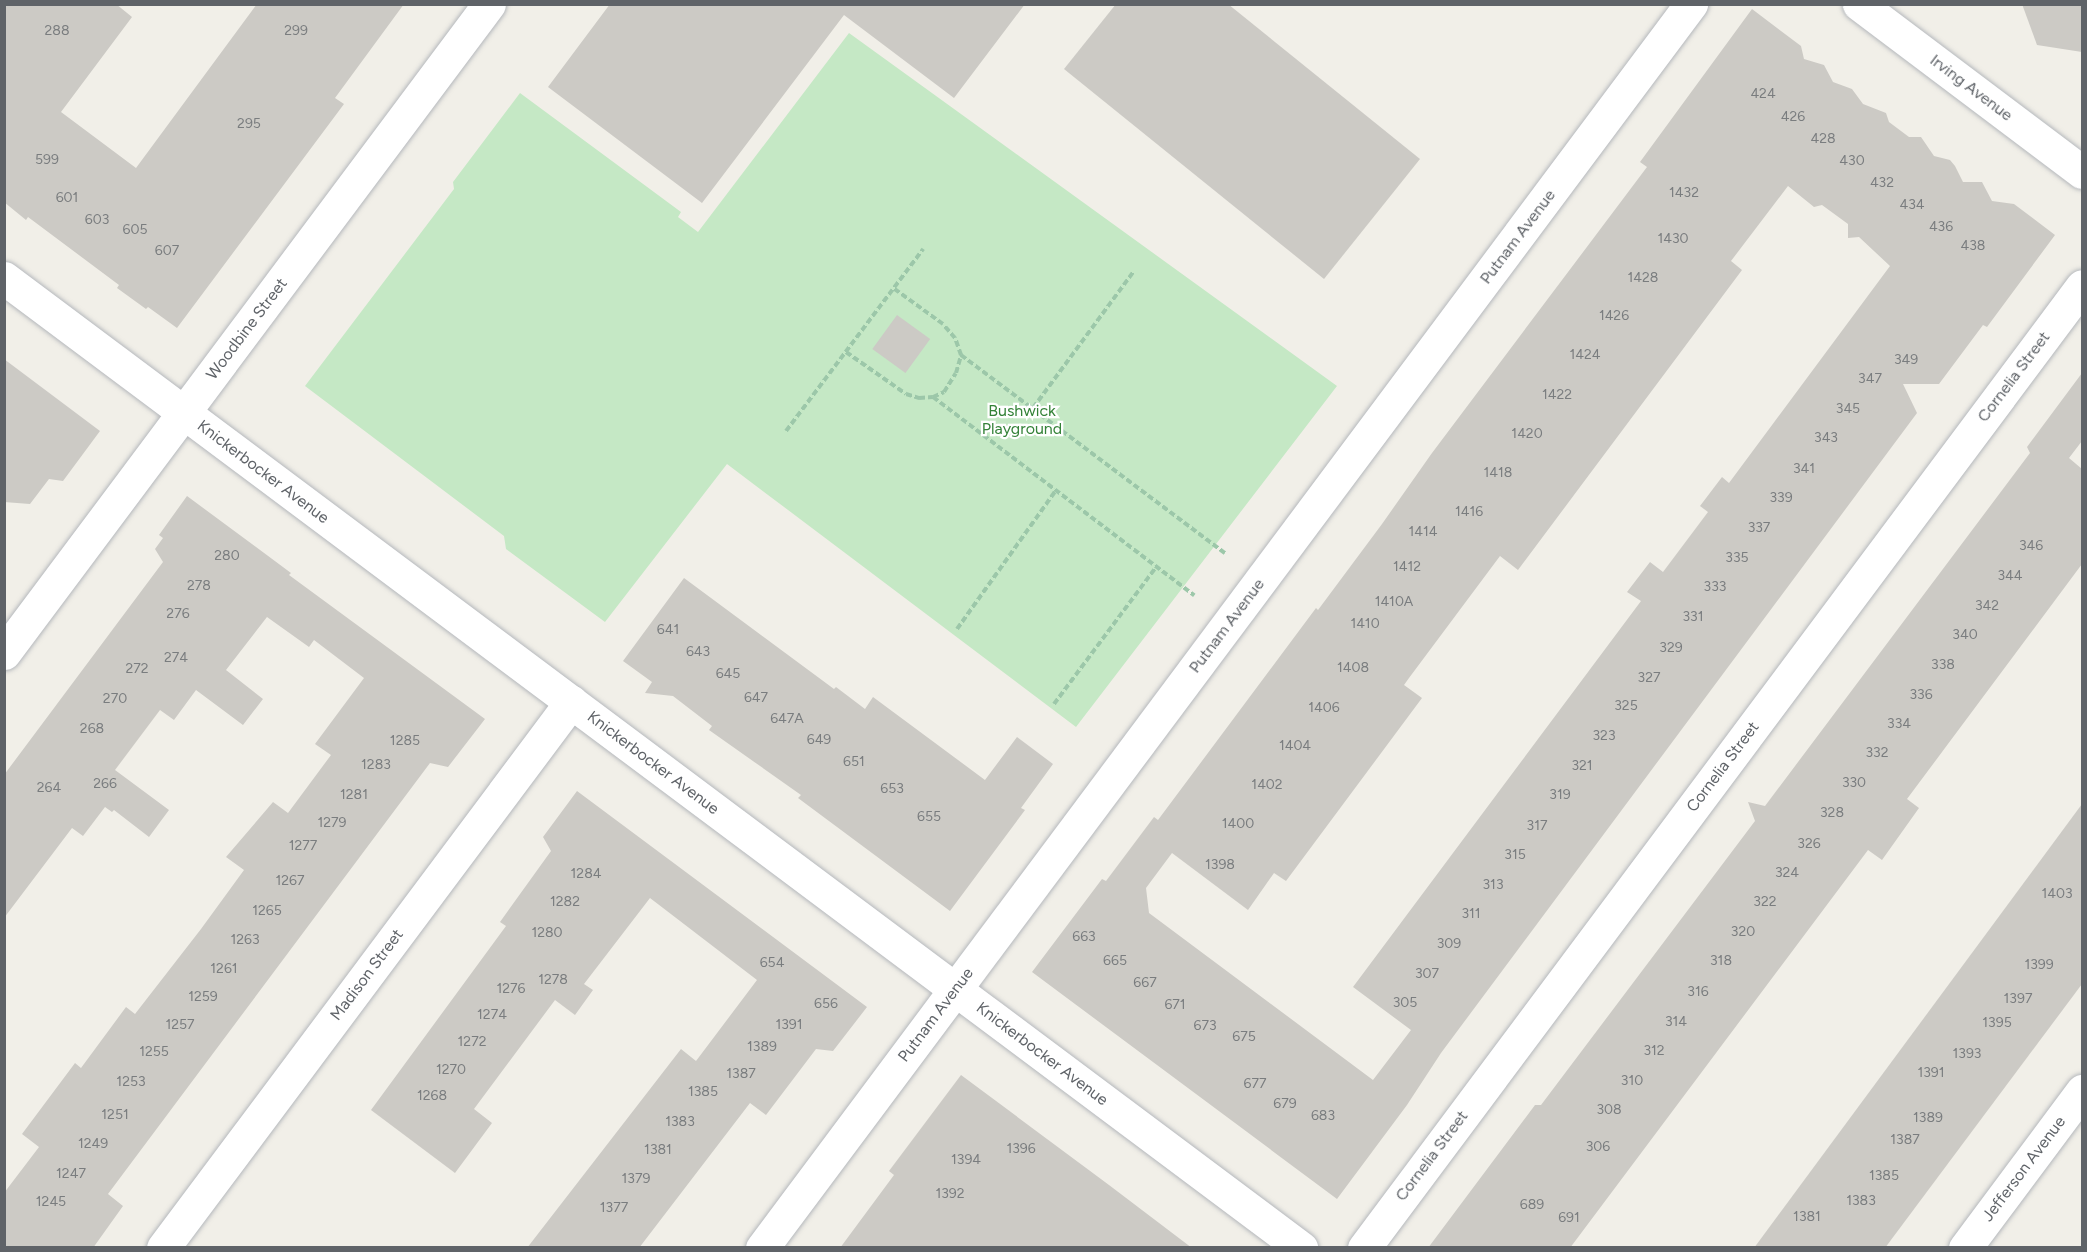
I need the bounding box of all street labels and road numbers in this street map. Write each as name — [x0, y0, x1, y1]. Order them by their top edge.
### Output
street label: Irving Avenue — [1926, 51, 2016, 125]
street label: Putnam Avenue — [1476, 186, 1560, 288]
street label: Woodbine Street — [203, 274, 291, 384]
street label: Cornelia Street — [1974, 328, 2054, 426]
street label: Knickerbocker Avenue — [193, 416, 333, 528]
street label: Putnam Avenue — [1185, 575, 1269, 677]
street label: Knickerbocker Avenue — [583, 707, 723, 819]
street label: Cornelia Street — [1683, 718, 1763, 816]
street label: Madison Street — [326, 926, 408, 1024]
street label: Putnam Avenue — [894, 964, 978, 1066]
street label: Knickerbocker Avenue — [972, 998, 1112, 1110]
street label: Cornelia Street — [1392, 1107, 1472, 1205]
street label: Jefferson Avenue — [1978, 1113, 2070, 1225]

